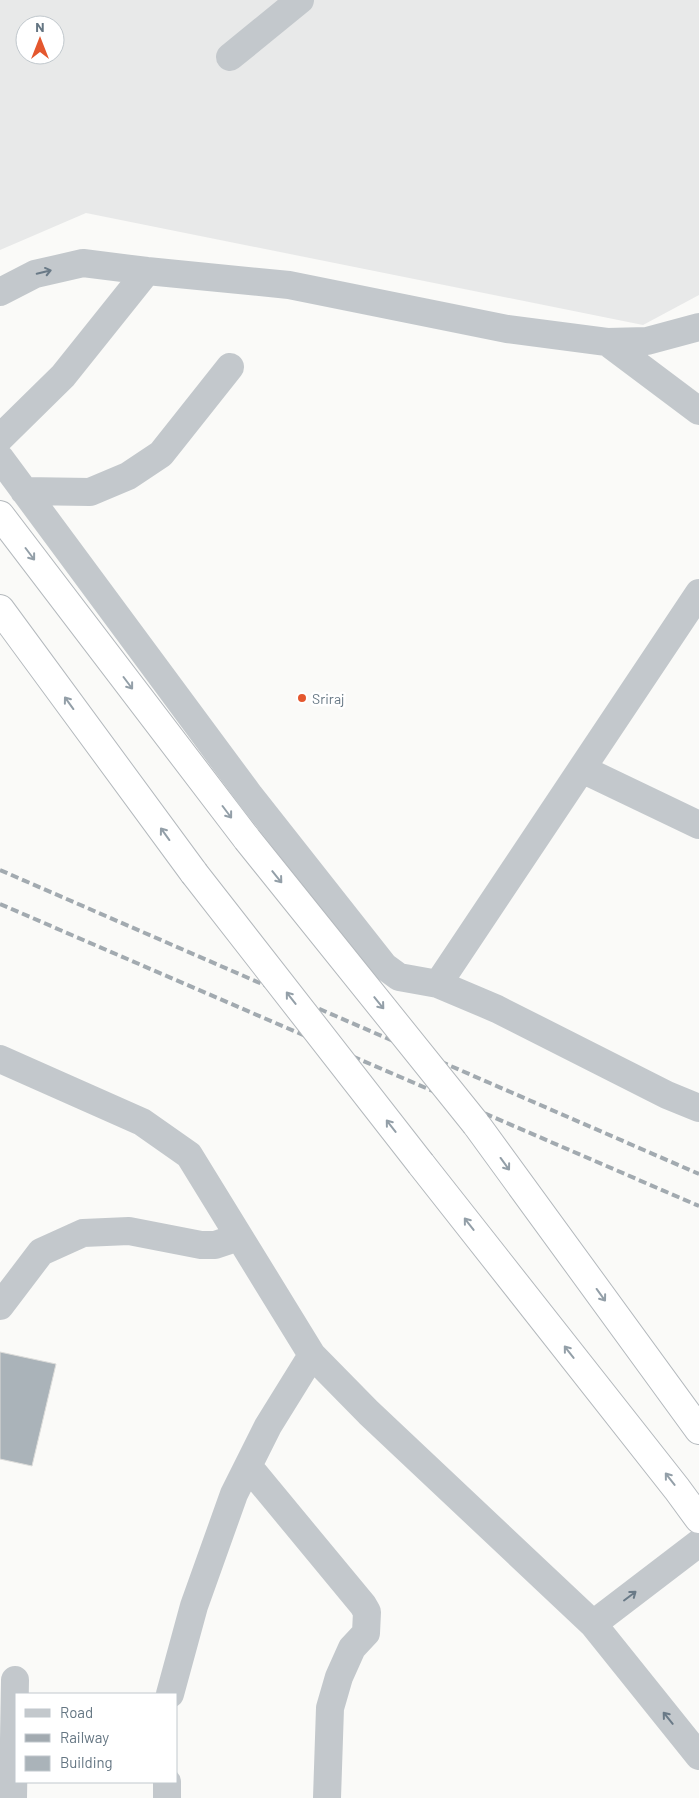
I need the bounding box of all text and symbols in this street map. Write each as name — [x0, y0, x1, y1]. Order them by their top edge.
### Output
north arrow — [15, 15, 65, 65]
text: N — [35, 18, 45, 35]
one-way arrow — [36, 267, 52, 276]
one-way arrow — [24, 547, 35, 560]
one-way arrow — [123, 676, 133, 690]
place label: Sriraj — [312, 690, 345, 707]
marker: Sriraj — [296, 692, 308, 704]
one-way arrow — [64, 696, 74, 710]
one-way arrow — [221, 805, 232, 818]
one-way arrow — [160, 827, 170, 841]
one-way arrow — [272, 870, 283, 883]
one-way arrow — [286, 991, 297, 1004]
one-way arrow — [374, 997, 385, 1010]
one-way arrow — [386, 1119, 396, 1133]
one-way arrow — [500, 1156, 510, 1170]
one-way arrow — [463, 1218, 474, 1231]
one-way arrow — [595, 1288, 606, 1301]
one-way arrow — [564, 1346, 575, 1359]
one-way arrow — [664, 1473, 675, 1486]
one-way arrow — [623, 1591, 637, 1601]
legend — [15, 1693, 178, 1783]
text: Road — [60, 1703, 93, 1721]
one-way arrow — [663, 1712, 674, 1725]
text: Railway — [60, 1728, 109, 1746]
text: Building — [60, 1753, 113, 1771]

